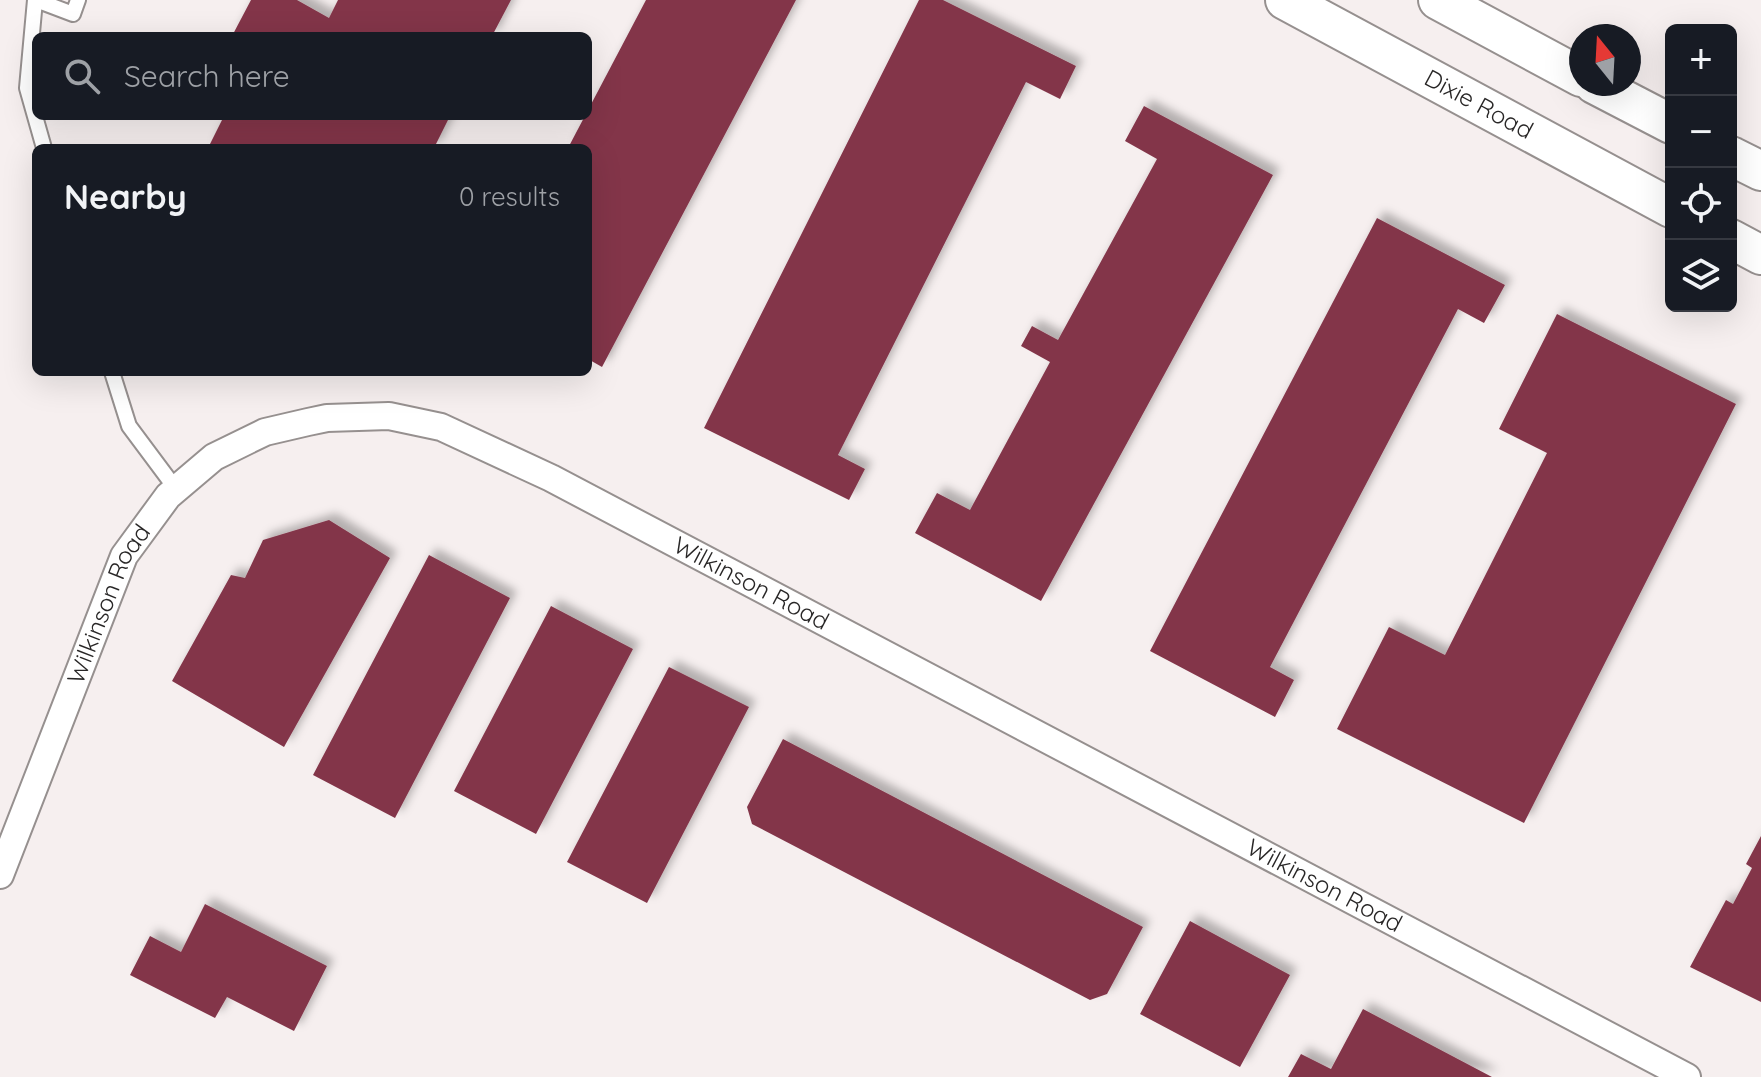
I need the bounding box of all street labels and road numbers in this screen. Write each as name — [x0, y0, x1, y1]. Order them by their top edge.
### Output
street label: Dixie Road — [1420, 62, 1539, 145]
street label: Wilkinson Road — [60, 518, 156, 688]
street label: Wilkinson Road — [669, 529, 834, 636]
street label: Wilkinson Road — [1242, 832, 1408, 938]

